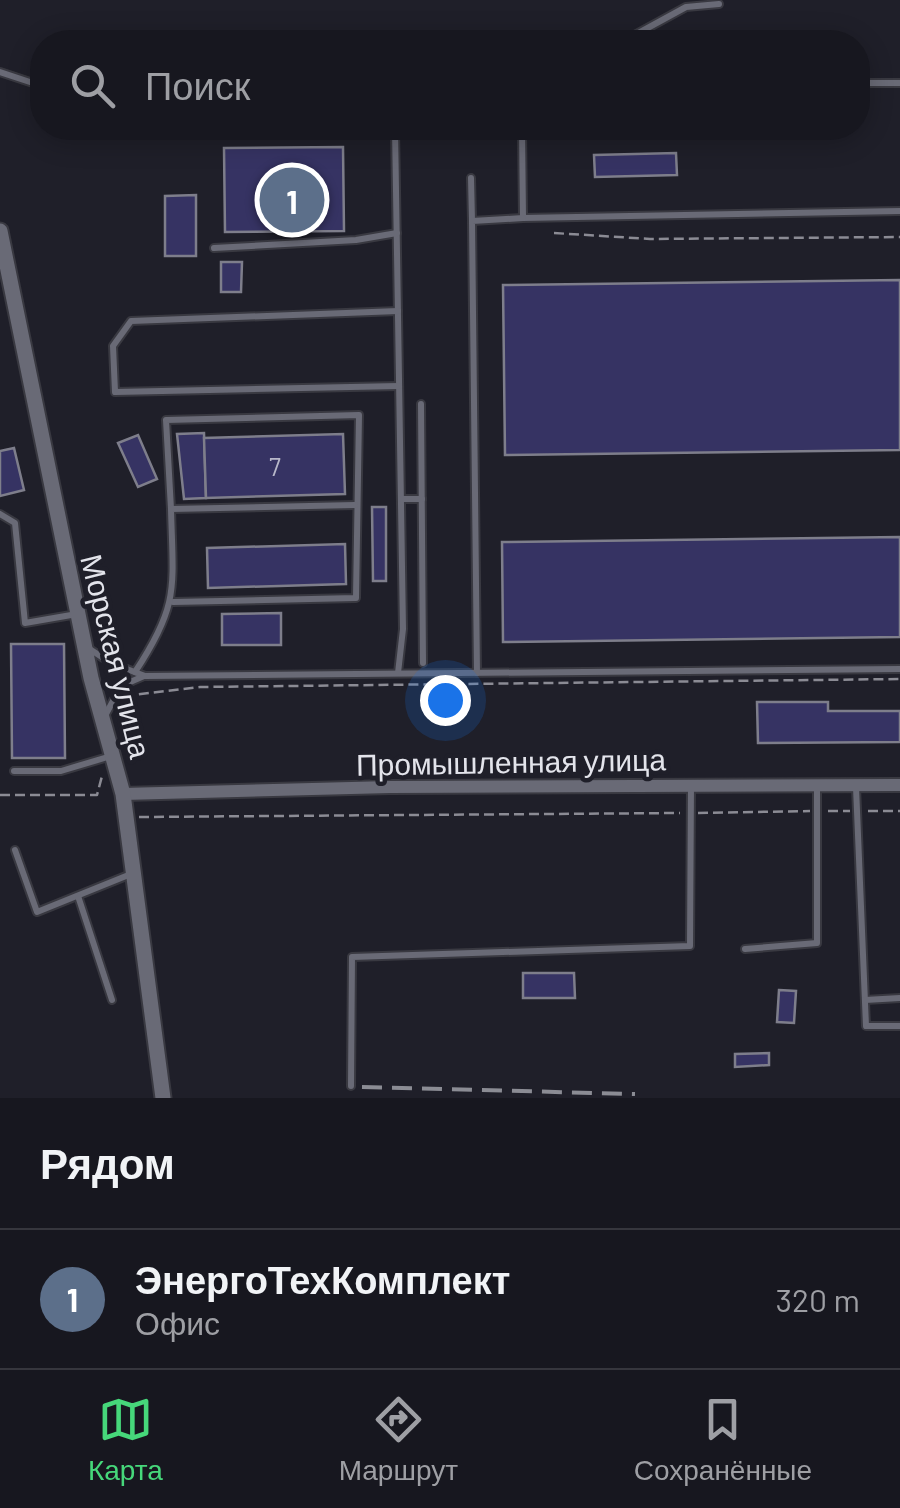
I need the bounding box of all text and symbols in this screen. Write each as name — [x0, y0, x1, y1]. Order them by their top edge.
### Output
search box — [30, 30, 870, 140]
icon: search — [65, 58, 120, 113]
text: Поиск — [145, 62, 250, 108]
pin: 1 — [260, 162, 324, 238]
house number: 7 — [269, 451, 281, 481]
street label: Морская улица — [74, 550, 160, 762]
your location — [420, 675, 471, 726]
street label: Промышленная улица — [356, 740, 667, 782]
text: Рядом — [40, 1137, 175, 1187]
text: ЭнергоТехКомплект — [135, 1256, 510, 1302]
text: 1 — [67, 1280, 78, 1318]
text: 320 m — [775, 1280, 860, 1318]
text: Офис — [135, 1303, 220, 1341]
tab: Карта — [88, 1392, 163, 1487]
tab: Маршрут — [339, 1392, 458, 1487]
tab: Сохранённые — [634, 1392, 812, 1487]

